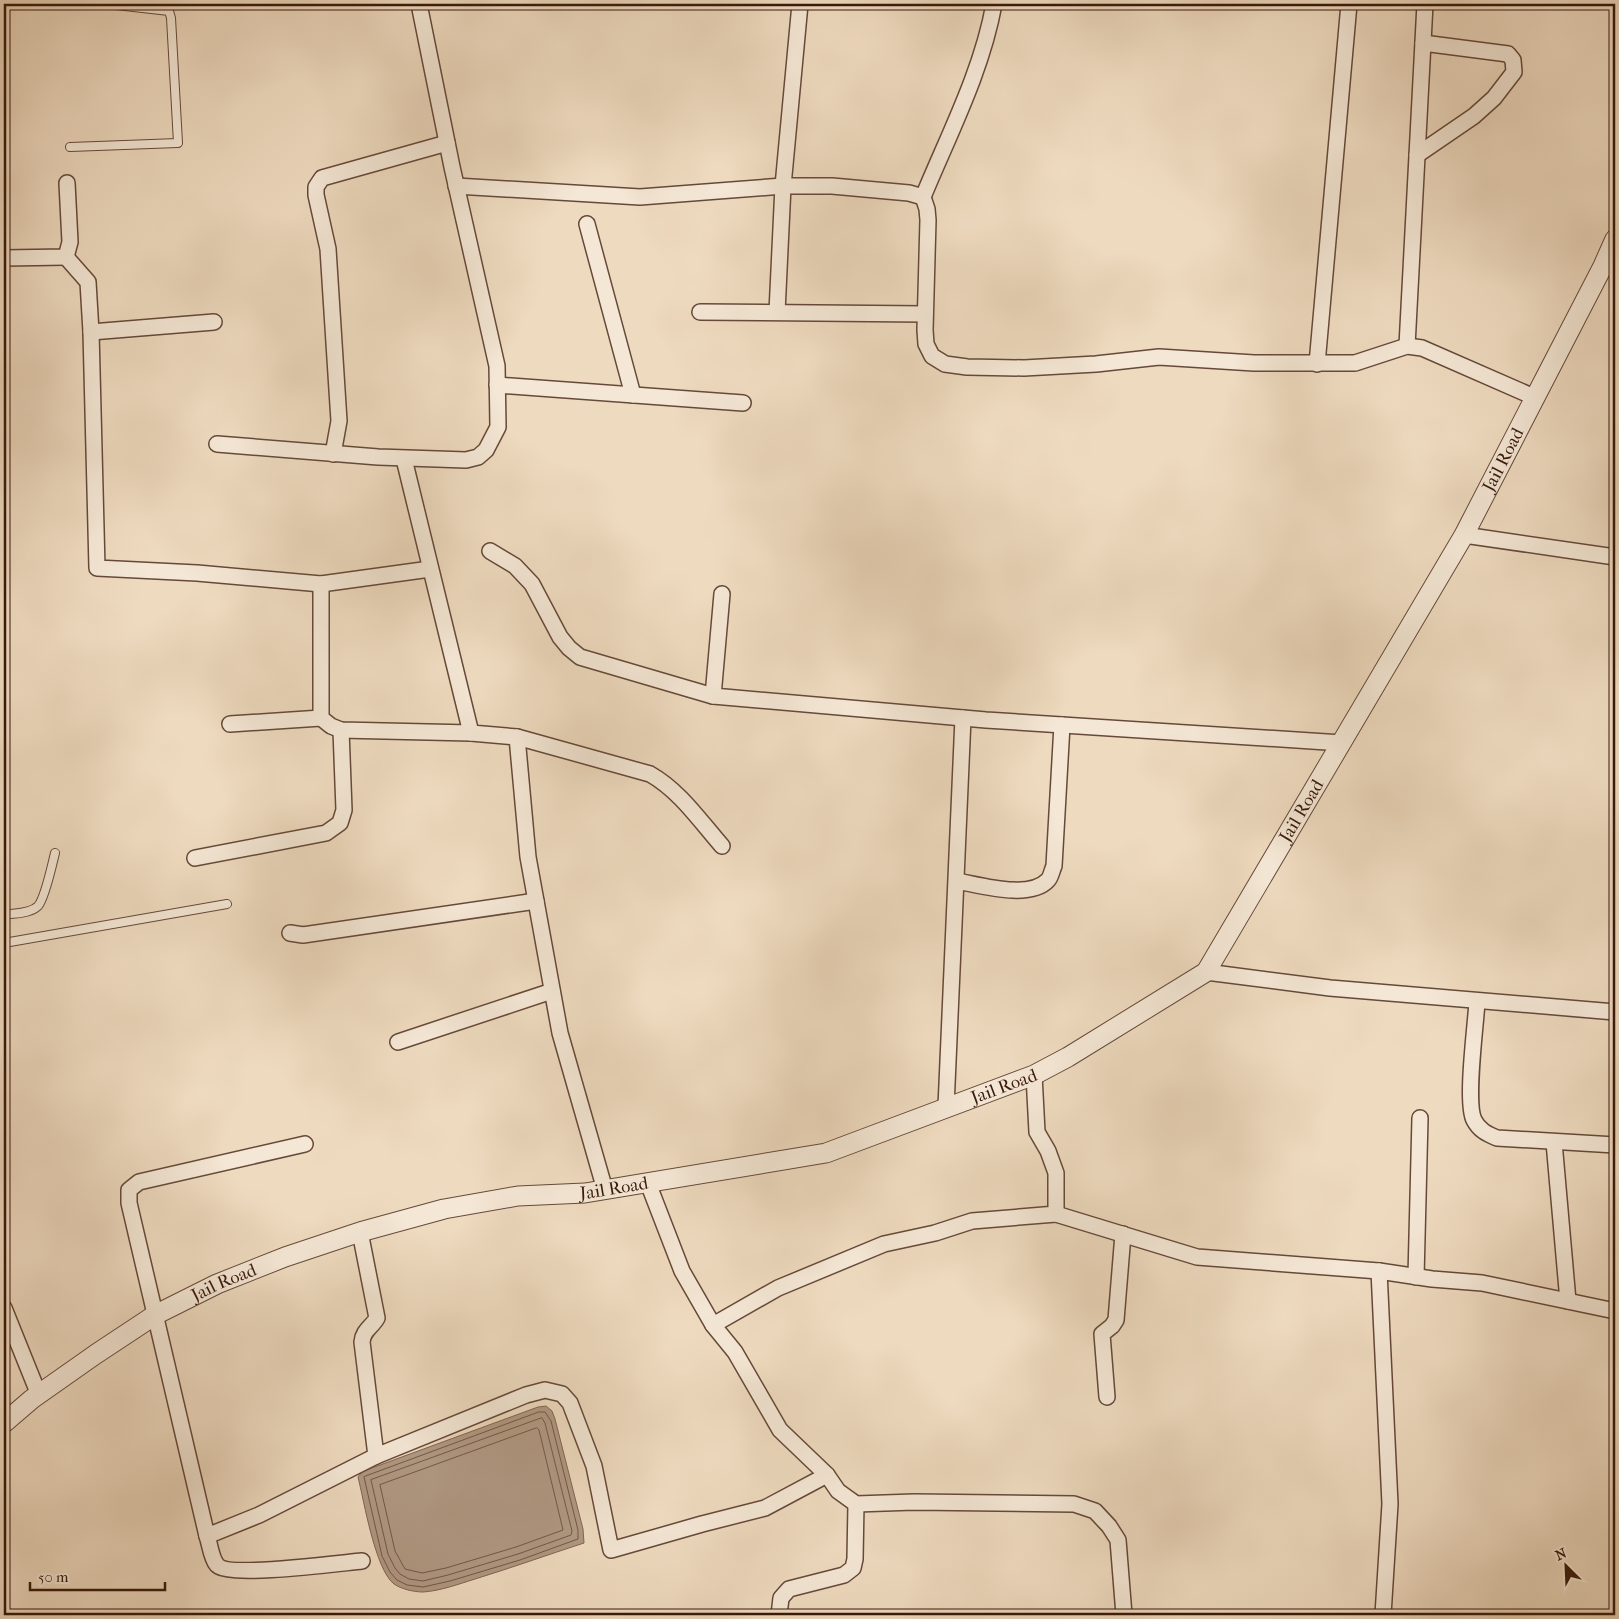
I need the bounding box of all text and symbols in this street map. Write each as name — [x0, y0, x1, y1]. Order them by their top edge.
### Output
street label: Jail Road — [1477, 424, 1528, 497]
street label: Jail Road — [1274, 775, 1328, 847]
street label: Jail Road — [966, 1064, 1040, 1109]
street label: Jail Road — [577, 1172, 650, 1204]
street label: Jail Road — [186, 1259, 259, 1307]
north arrow — [1542, 1542, 1592, 1592]
text: N — [1553, 1545, 1570, 1565]
scale bar — [30, 1559, 165, 1591]
text: 50 m — [38, 1568, 69, 1586]

